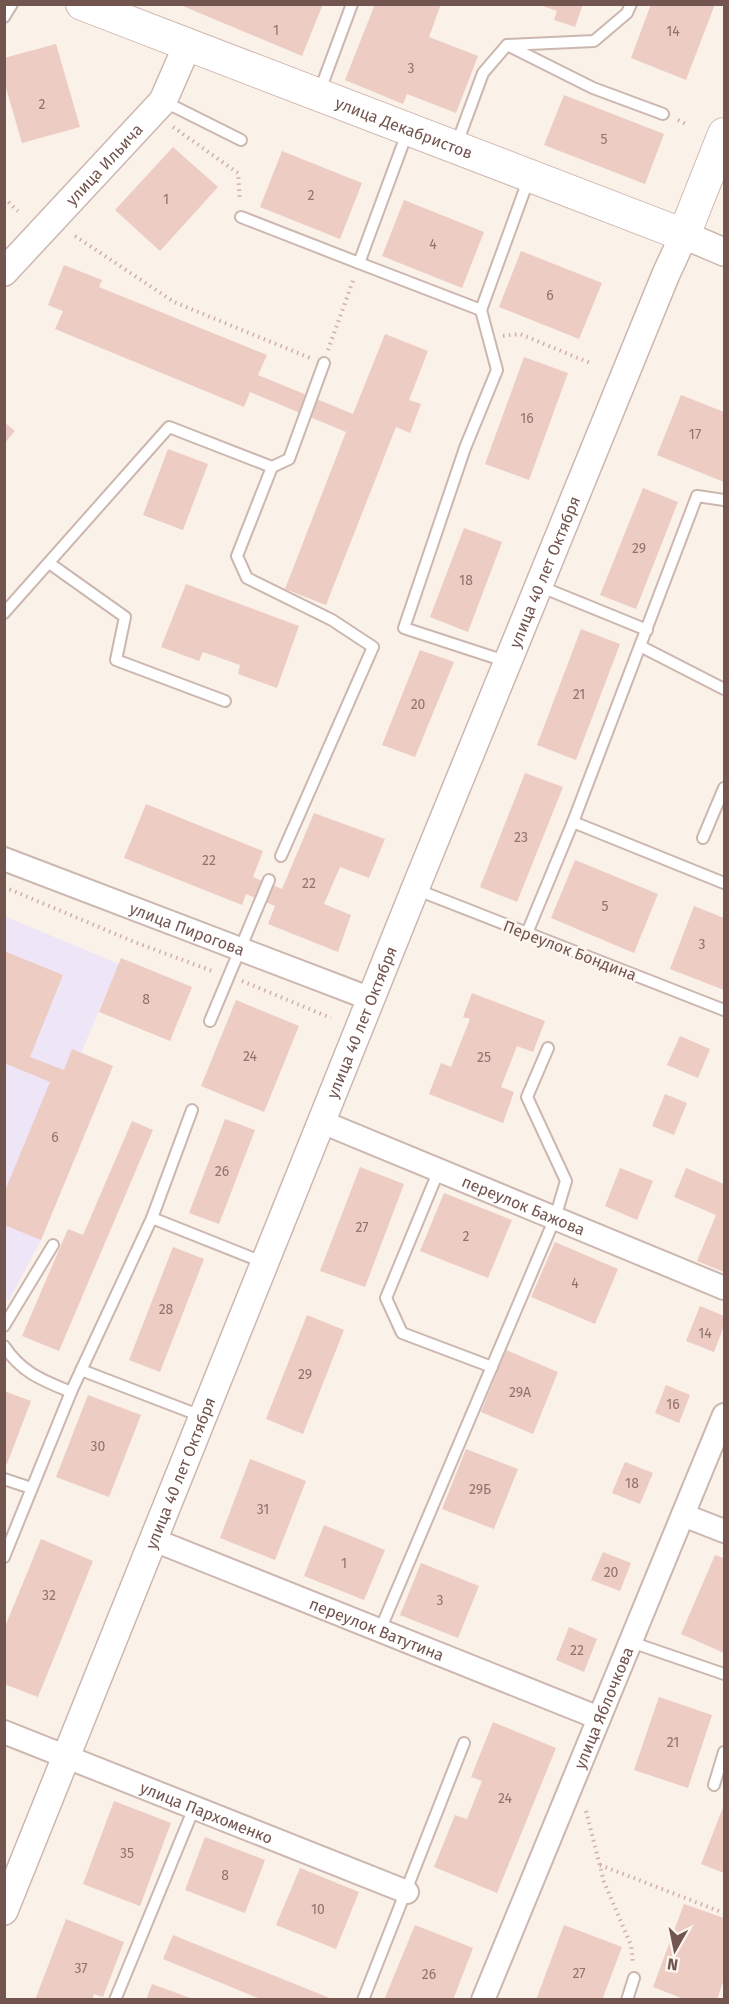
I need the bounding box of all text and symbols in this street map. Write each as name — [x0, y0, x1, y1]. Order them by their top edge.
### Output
house number: 1 — [273, 22, 279, 39]
house number: 14 — [666, 23, 680, 40]
house number: 3 — [408, 60, 415, 77]
street label: улица Декабристов — [333, 93, 475, 163]
house number: 2 — [39, 96, 46, 113]
street label: улица Ильича — [62, 120, 147, 209]
house number: 5 — [600, 131, 608, 148]
house number: 2 — [308, 187, 315, 204]
house number: 1 — [163, 191, 169, 208]
house number: 4 — [429, 236, 437, 253]
house number: 6 — [546, 287, 554, 304]
house number: 16 — [520, 410, 534, 427]
house number: 17 — [689, 426, 701, 443]
street label: улица 40 лет Октября — [505, 493, 584, 651]
house number: 29 — [632, 540, 646, 557]
house number: 18 — [459, 572, 473, 589]
house number: 21 — [573, 686, 585, 703]
house number: 20 — [411, 696, 426, 713]
house number: 23 — [514, 829, 528, 846]
house number: 22 — [202, 852, 216, 869]
house number: 22 — [302, 875, 316, 892]
house number: 5 — [601, 898, 609, 915]
street label: улица Пирогова — [127, 899, 247, 960]
street label: Переулок Бондина — [500, 916, 639, 985]
house number: 3 — [699, 936, 706, 953]
street label: улица 40 лет Октября — [323, 944, 401, 1101]
house number: 8 — [142, 991, 150, 1008]
house number: 24 — [243, 1048, 258, 1065]
house number: 25 — [477, 1049, 491, 1066]
house number: 6 — [51, 1129, 59, 1146]
house number: 26 — [215, 1163, 229, 1180]
street label: переулок Бажова — [459, 1172, 588, 1240]
house number: 27 — [355, 1219, 369, 1236]
house number: 2 — [463, 1228, 470, 1245]
house number: 4 — [571, 1275, 579, 1292]
house number: 28 — [159, 1301, 174, 1318]
house number: 14 — [698, 1325, 712, 1342]
house number: 29 — [298, 1366, 312, 1383]
house number: 29А — [509, 1384, 531, 1401]
street label: улица 40 лет Октября — [142, 1394, 220, 1552]
house number: 16 — [666, 1396, 680, 1413]
house number: 30 — [91, 1438, 106, 1455]
house number: 18 — [625, 1475, 639, 1492]
house number: 29Б — [469, 1481, 491, 1498]
house number: 31 — [257, 1501, 269, 1518]
house number: 1 — [341, 1555, 347, 1572]
house number: 20 — [604, 1564, 619, 1581]
house number: 32 — [42, 1587, 56, 1604]
house number: 3 — [437, 1592, 444, 1609]
street label: переулок Ватутина — [307, 1594, 447, 1665]
house number: 22 — [570, 1642, 584, 1659]
street label: улица Яблочкова — [570, 1644, 637, 1772]
house number: 21 — [667, 1734, 679, 1751]
street label: улица Пархоменко — [137, 1778, 276, 1848]
house number: 24 — [498, 1790, 513, 1807]
house number: 35 — [120, 1845, 134, 1862]
house number: 8 — [221, 1867, 229, 1884]
house number: 10 — [311, 1901, 325, 1918]
north arrow — [645, 1920, 705, 1980]
text: N — [666, 1954, 679, 1975]
house number: 37 — [74, 1960, 88, 1977]
house number: 27 — [572, 1965, 586, 1982]
house number: 26 — [422, 1966, 436, 1983]

